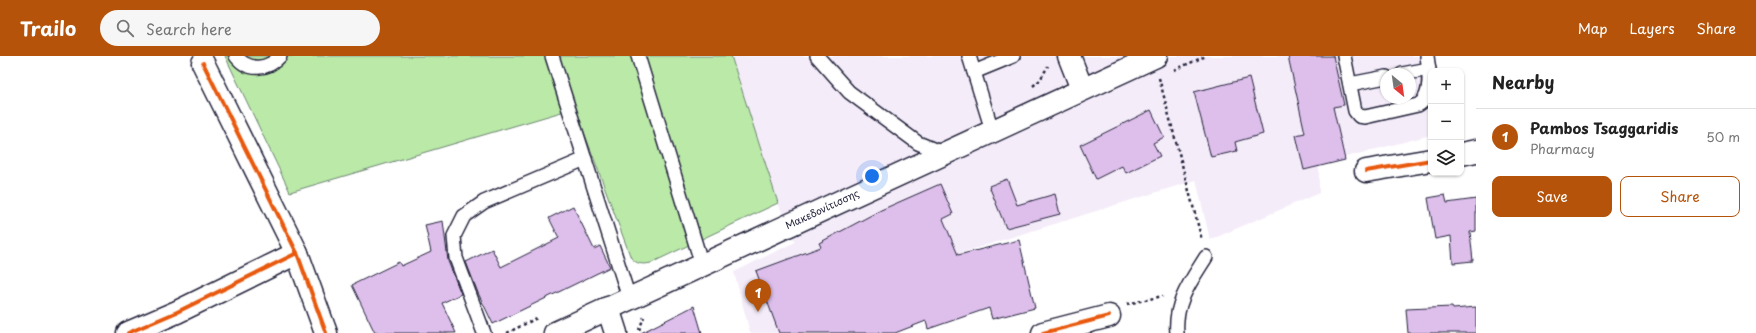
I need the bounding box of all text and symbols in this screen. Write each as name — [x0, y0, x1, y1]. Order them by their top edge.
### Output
search box — [100, 10, 380, 46]
text: Trailo — [20, 14, 76, 42]
icon: search — [114, 17, 136, 39]
text: Search here — [146, 17, 232, 40]
text: Map — [1578, 18, 1608, 39]
text: Layers — [1630, 18, 1675, 39]
text: Share — [1697, 18, 1736, 39]
north arrow — [1380, 68, 1416, 104]
map controls — [1428, 68, 1464, 176]
button: + — [1428, 68, 1464, 104]
text: Nearby — [1492, 69, 1554, 95]
button: − — [1428, 104, 1464, 140]
text: Pambos Tsaggaridis — [1530, 116, 1678, 139]
text: 1 — [1502, 127, 1508, 146]
text: 50 m — [1706, 127, 1740, 146]
text: Pharmacy — [1530, 139, 1595, 158]
button: layers — [1428, 140, 1464, 176]
your location — [862, 166, 882, 186]
button: Save — [1492, 176, 1612, 217]
button: Share — [1620, 176, 1740, 217]
street label: Μακεδονίτισσης — [782, 185, 861, 232]
pin: 1 — [745, 279, 771, 312]

